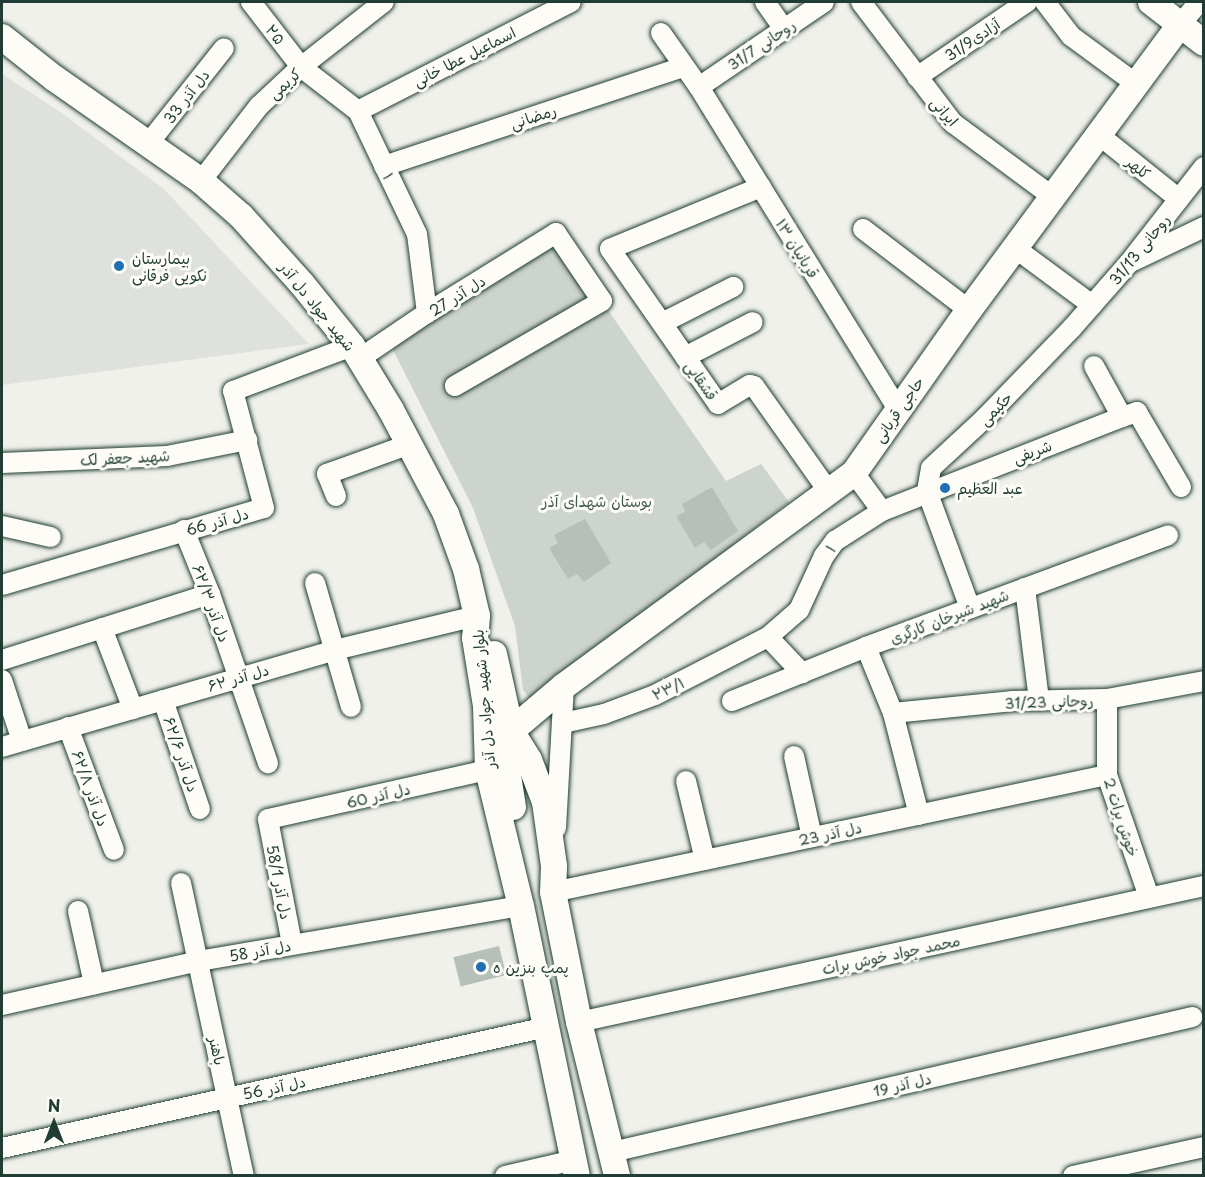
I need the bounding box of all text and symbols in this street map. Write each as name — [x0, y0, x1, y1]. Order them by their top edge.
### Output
street label: آزادی31/9 — [941, 14, 1003, 64]
street label: روحانی 31/7 — [724, 15, 798, 73]
street label: ۲۵ — [263, 20, 289, 48]
street label: اسماعیل عطا خانی — [410, 22, 518, 90]
street label: کریمی — [264, 64, 304, 102]
street label: دل آذر 33 — [159, 65, 213, 127]
street label: ایرانی — [927, 93, 963, 129]
street label: رمضانی — [508, 100, 558, 132]
street label: کلهر — [1123, 152, 1155, 182]
street label: ۱ — [380, 170, 398, 182]
street label: روحانی 31/13 — [1105, 210, 1173, 288]
street label: ۱۳ قربانیان — [773, 215, 823, 281]
place label: بیمارستان نکویی فرقانی — [132, 248, 207, 283]
marker: بیمارستان نکویی فرقانی — [110, 257, 128, 275]
street label: شهید جواد دل آذر — [277, 258, 359, 354]
street label: دل آذر 27 — [426, 271, 488, 319]
street label: قشقایی — [682, 357, 722, 403]
street label: حاجی قربانی — [869, 373, 927, 445]
street label: حکیمی — [975, 388, 1015, 428]
street label: شریفی — [1010, 435, 1054, 467]
street label: شهید جعفر لک — [80, 446, 170, 468]
place label: عبد العظيم — [957, 479, 1023, 497]
marker: عبد العظيم — [938, 481, 952, 495]
park label: بوستان شهدای آذر — [542, 492, 652, 510]
street label: دل آذر 66 — [184, 503, 250, 539]
street label: ۱ — [821, 540, 839, 556]
street label: دل آذر ۶۲/۳ — [190, 562, 234, 644]
street label: شهید شیرخان کارگری — [887, 585, 1011, 647]
street label: بلوار شهید جواد دل آذر — [468, 629, 498, 769]
street label: دل آذر ۶۲ — [205, 660, 271, 694]
street label: ۲۳/۱ — [649, 673, 687, 703]
street label: روحانی 31/23 — [1004, 690, 1094, 712]
street label: دل آذر ۶۲/۶ — [161, 714, 203, 794]
street label: دل آذر ۶۲/۸ — [69, 748, 113, 828]
street label: خوش برات 2 — [1101, 775, 1143, 859]
street label: دل آذر 60 — [344, 779, 412, 811]
street label: دل آذر 23 — [797, 818, 863, 848]
street label: دل آذر 58/1 — [264, 843, 296, 921]
street label: محمد جواد خوش برات — [820, 931, 962, 977]
street label: دل آذر 58 — [228, 936, 292, 964]
place label: پمپ بنزین ه — [493, 958, 569, 976]
marker: پمپ بنزین ه — [474, 960, 488, 974]
street label: باهنر — [206, 1035, 230, 1067]
street label: دل آذر 19 — [871, 1069, 933, 1099]
street label: دل آذر 56 — [241, 1072, 307, 1102]
north arrow — [24, 1093, 84, 1153]
text: N — [48, 1093, 60, 1117]

